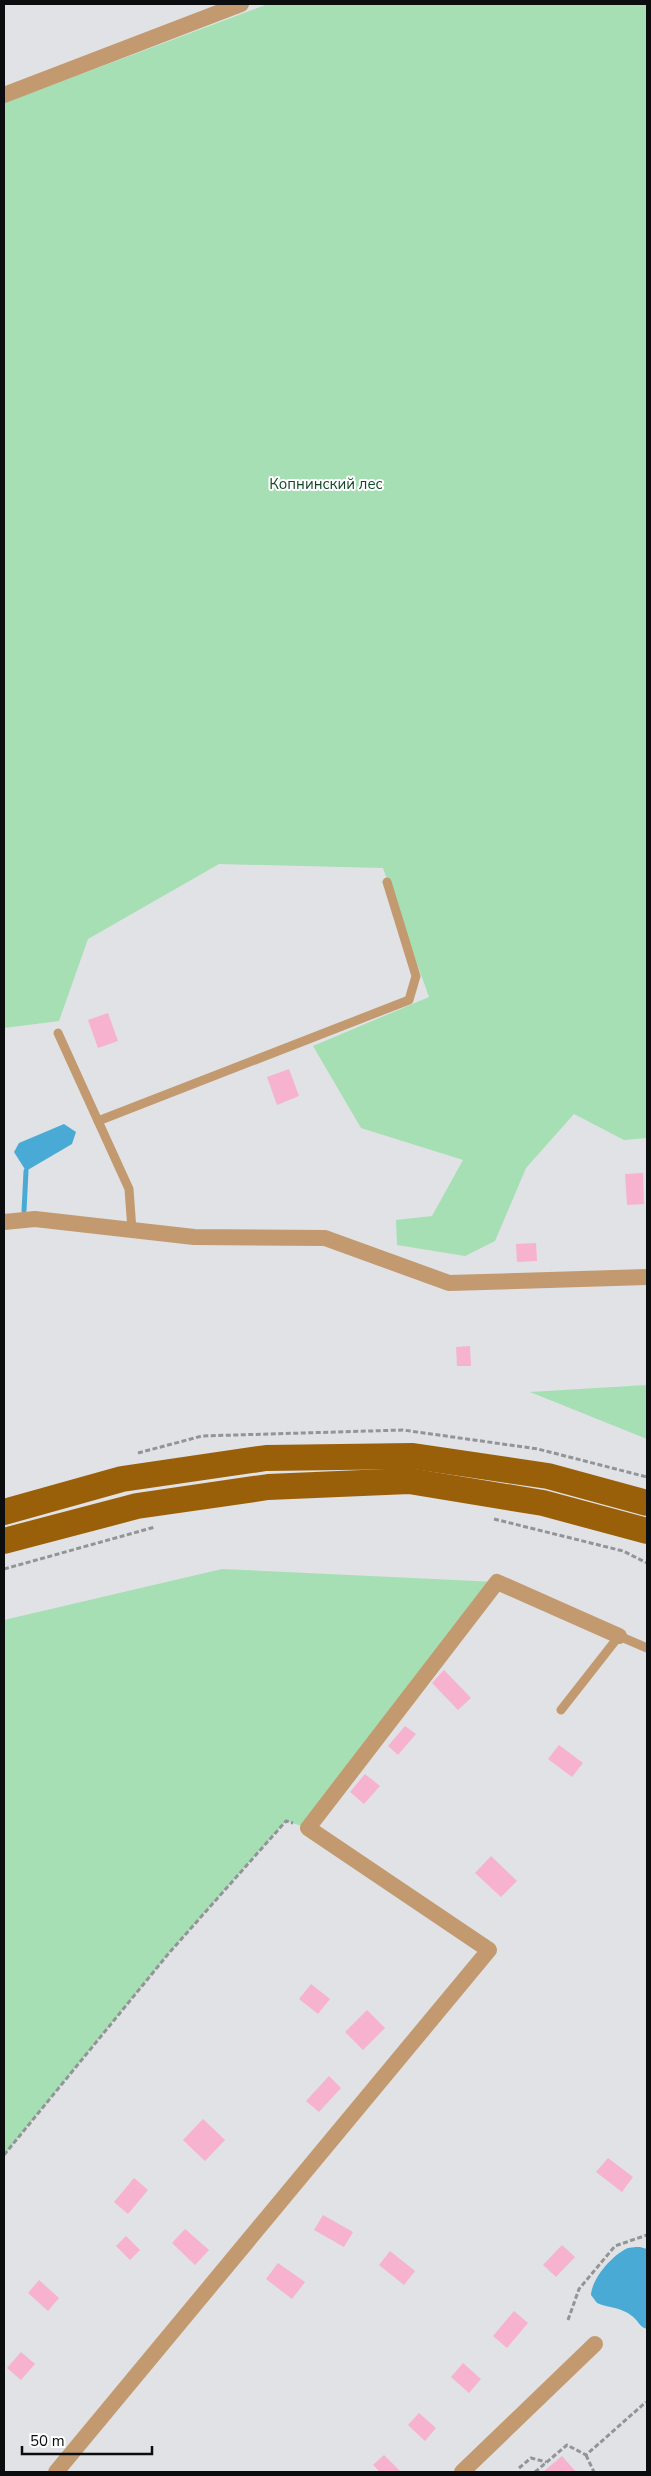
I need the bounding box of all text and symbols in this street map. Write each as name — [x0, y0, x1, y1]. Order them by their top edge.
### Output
park label: Копнинский лес — [269, 474, 383, 494]
scale bar — [22, 2424, 152, 2456]
text: 50 m — [30, 2431, 65, 2451]

